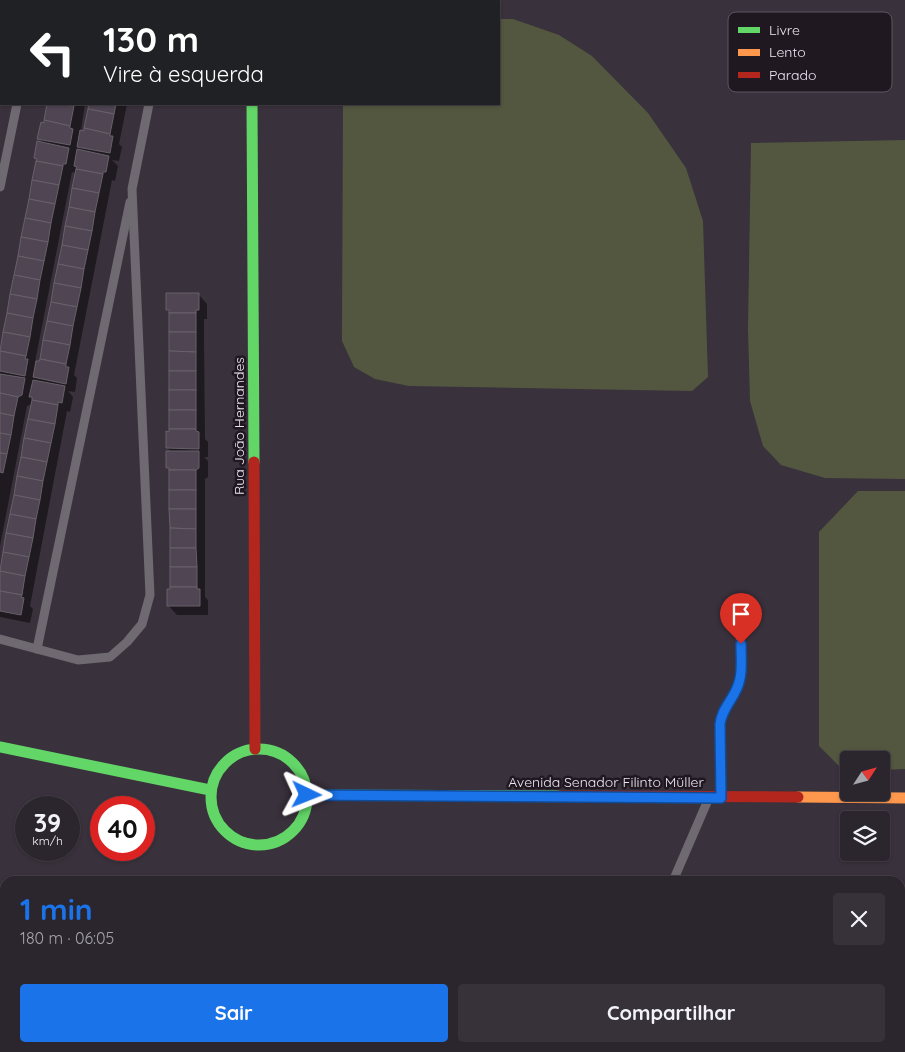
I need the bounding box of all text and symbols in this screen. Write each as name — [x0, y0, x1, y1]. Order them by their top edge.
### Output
legend — [728, 12, 892, 92]
text: 130 m — [103, 17, 199, 61]
icon: left — [20, 20, 85, 85]
text: Livre — [769, 21, 800, 39]
text: Lento — [769, 43, 806, 61]
text: Vire à esquerda — [103, 60, 264, 88]
text: Parado — [769, 66, 816, 84]
street label: Rua João Hernandes — [230, 357, 248, 495]
pin — [720, 593, 762, 644]
icon: arrive — [727, 600, 755, 628]
north arrow — [840, 751, 890, 801]
map controls — [840, 751, 890, 861]
position arrow — [280, 768, 332, 820]
street label: Avenida Senador Filinto Müller — [508, 773, 704, 791]
speed limit sign: 40 — [90, 796, 155, 861]
text: 39 — [34, 807, 61, 838]
button: layers — [840, 811, 890, 861]
text: km/h — [32, 833, 63, 848]
text: 1 min — [20, 890, 93, 928]
button: close — [833, 893, 885, 945]
text: 180 m · 06:05 — [20, 928, 114, 948]
button: Sair — [20, 984, 448, 1042]
button: Compartilhar — [458, 984, 885, 1042]

